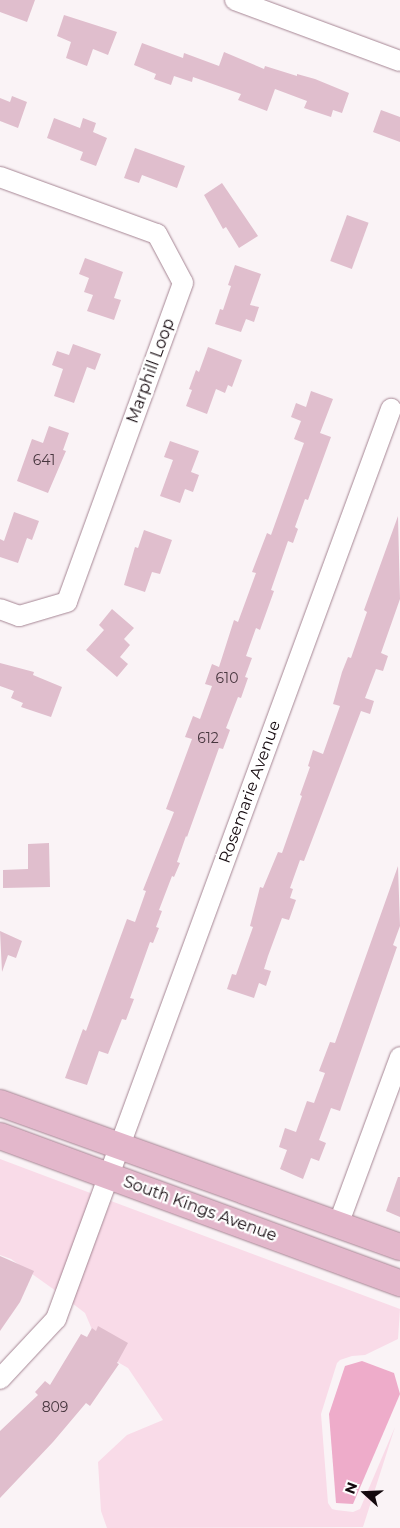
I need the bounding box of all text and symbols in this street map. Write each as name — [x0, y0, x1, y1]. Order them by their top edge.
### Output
street label: Marphill Loop — [123, 316, 179, 426]
house number: 641 — [33, 452, 55, 468]
house number: 610 — [216, 670, 238, 686]
street label: Rosemarie Avenue — [215, 718, 285, 866]
house number: 612 — [197, 730, 219, 746]
street label: South Kings Avenue — [121, 1172, 279, 1246]
house number: 809 — [42, 1399, 68, 1415]
north arrow — [340, 1468, 390, 1518]
text: N — [341, 1479, 361, 1496]

